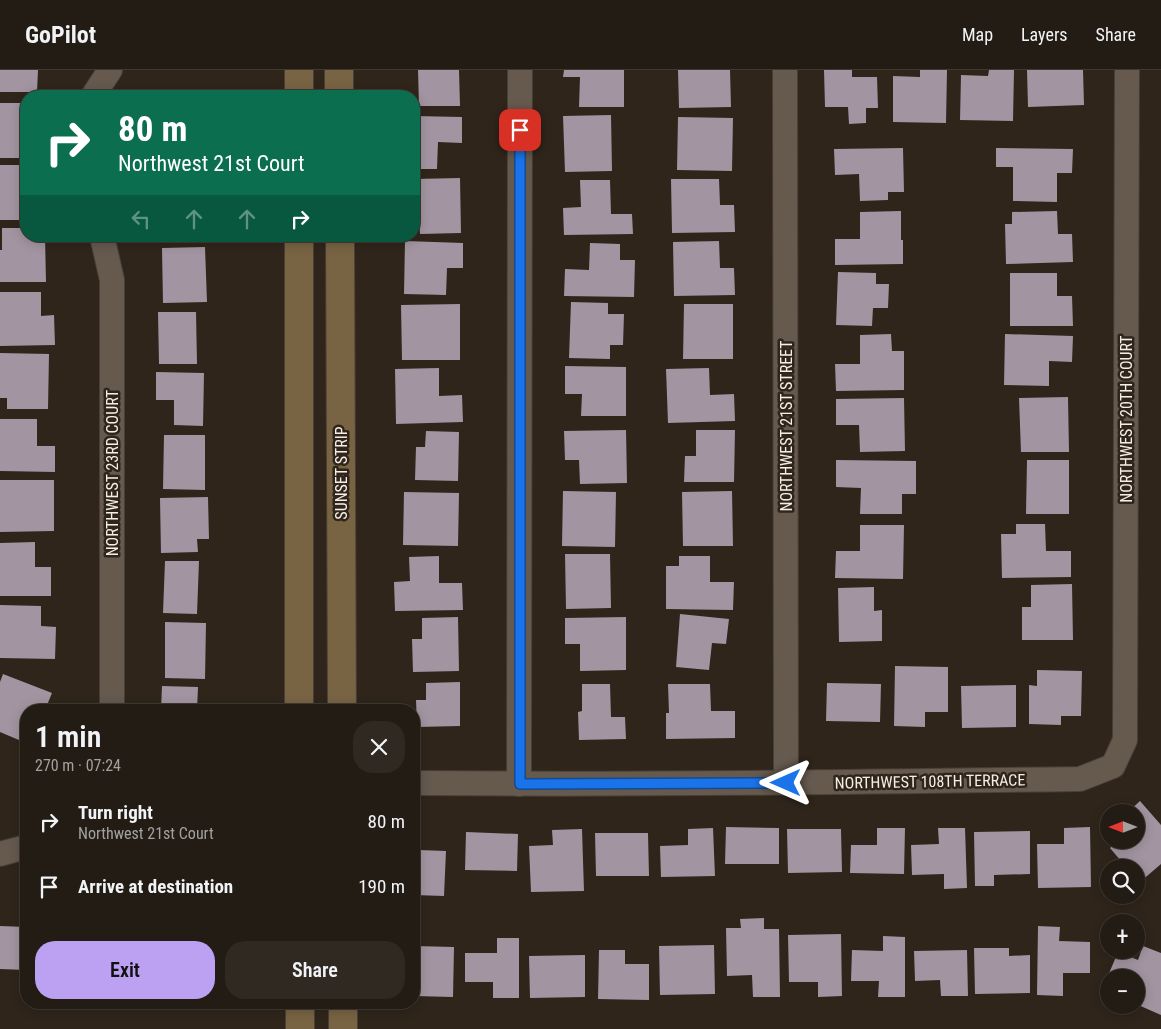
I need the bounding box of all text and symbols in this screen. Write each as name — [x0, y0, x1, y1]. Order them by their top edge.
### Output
text: GoPilot — [25, 21, 96, 49]
text: Map — [962, 24, 993, 45]
text: Layers — [1021, 24, 1068, 45]
text: Share — [1096, 24, 1136, 45]
text: 80 m — [118, 109, 187, 150]
pin — [499, 109, 541, 151]
icon: right — [35, 110, 100, 175]
icon: arrive — [506, 116, 534, 144]
text: Northwest 21st Court — [118, 151, 304, 176]
icon: left — [127, 205, 155, 233]
icon: ahead — [180, 205, 208, 233]
icon: ahead — [233, 205, 261, 233]
icon: right — [286, 205, 314, 233]
street label: NORTHWEST 20TH COURT — [1117, 335, 1136, 503]
street label: NORTHWEST 21ST STREET — [777, 340, 796, 512]
street label: NORTHWEST 23RD COURT — [103, 390, 122, 556]
street label: SUNSET STRIP — [332, 426, 351, 520]
text: 1 min — [35, 719, 101, 754]
button: close — [353, 721, 405, 773]
text: 270 m · 07:24 — [35, 756, 121, 775]
position arrow — [759, 756, 811, 808]
street label: NORTHWEST 108TH TERRACE — [835, 770, 1025, 793]
text: Turn right — [78, 801, 153, 824]
north arrow — [1100, 804, 1145, 849]
map controls — [1100, 804, 1145, 1014]
icon: right — [35, 808, 63, 836]
text: 80 m — [368, 810, 405, 833]
text: Northwest 21st Court — [78, 824, 214, 843]
button: search — [1100, 859, 1145, 904]
icon: arrive — [35, 873, 63, 901]
text: Arrive at destination — [78, 875, 233, 898]
text: 190 m — [358, 875, 405, 898]
button: + — [1100, 914, 1145, 959]
button: Exit — [35, 941, 215, 999]
button: Share — [225, 941, 405, 999]
button: − — [1100, 969, 1145, 1014]

